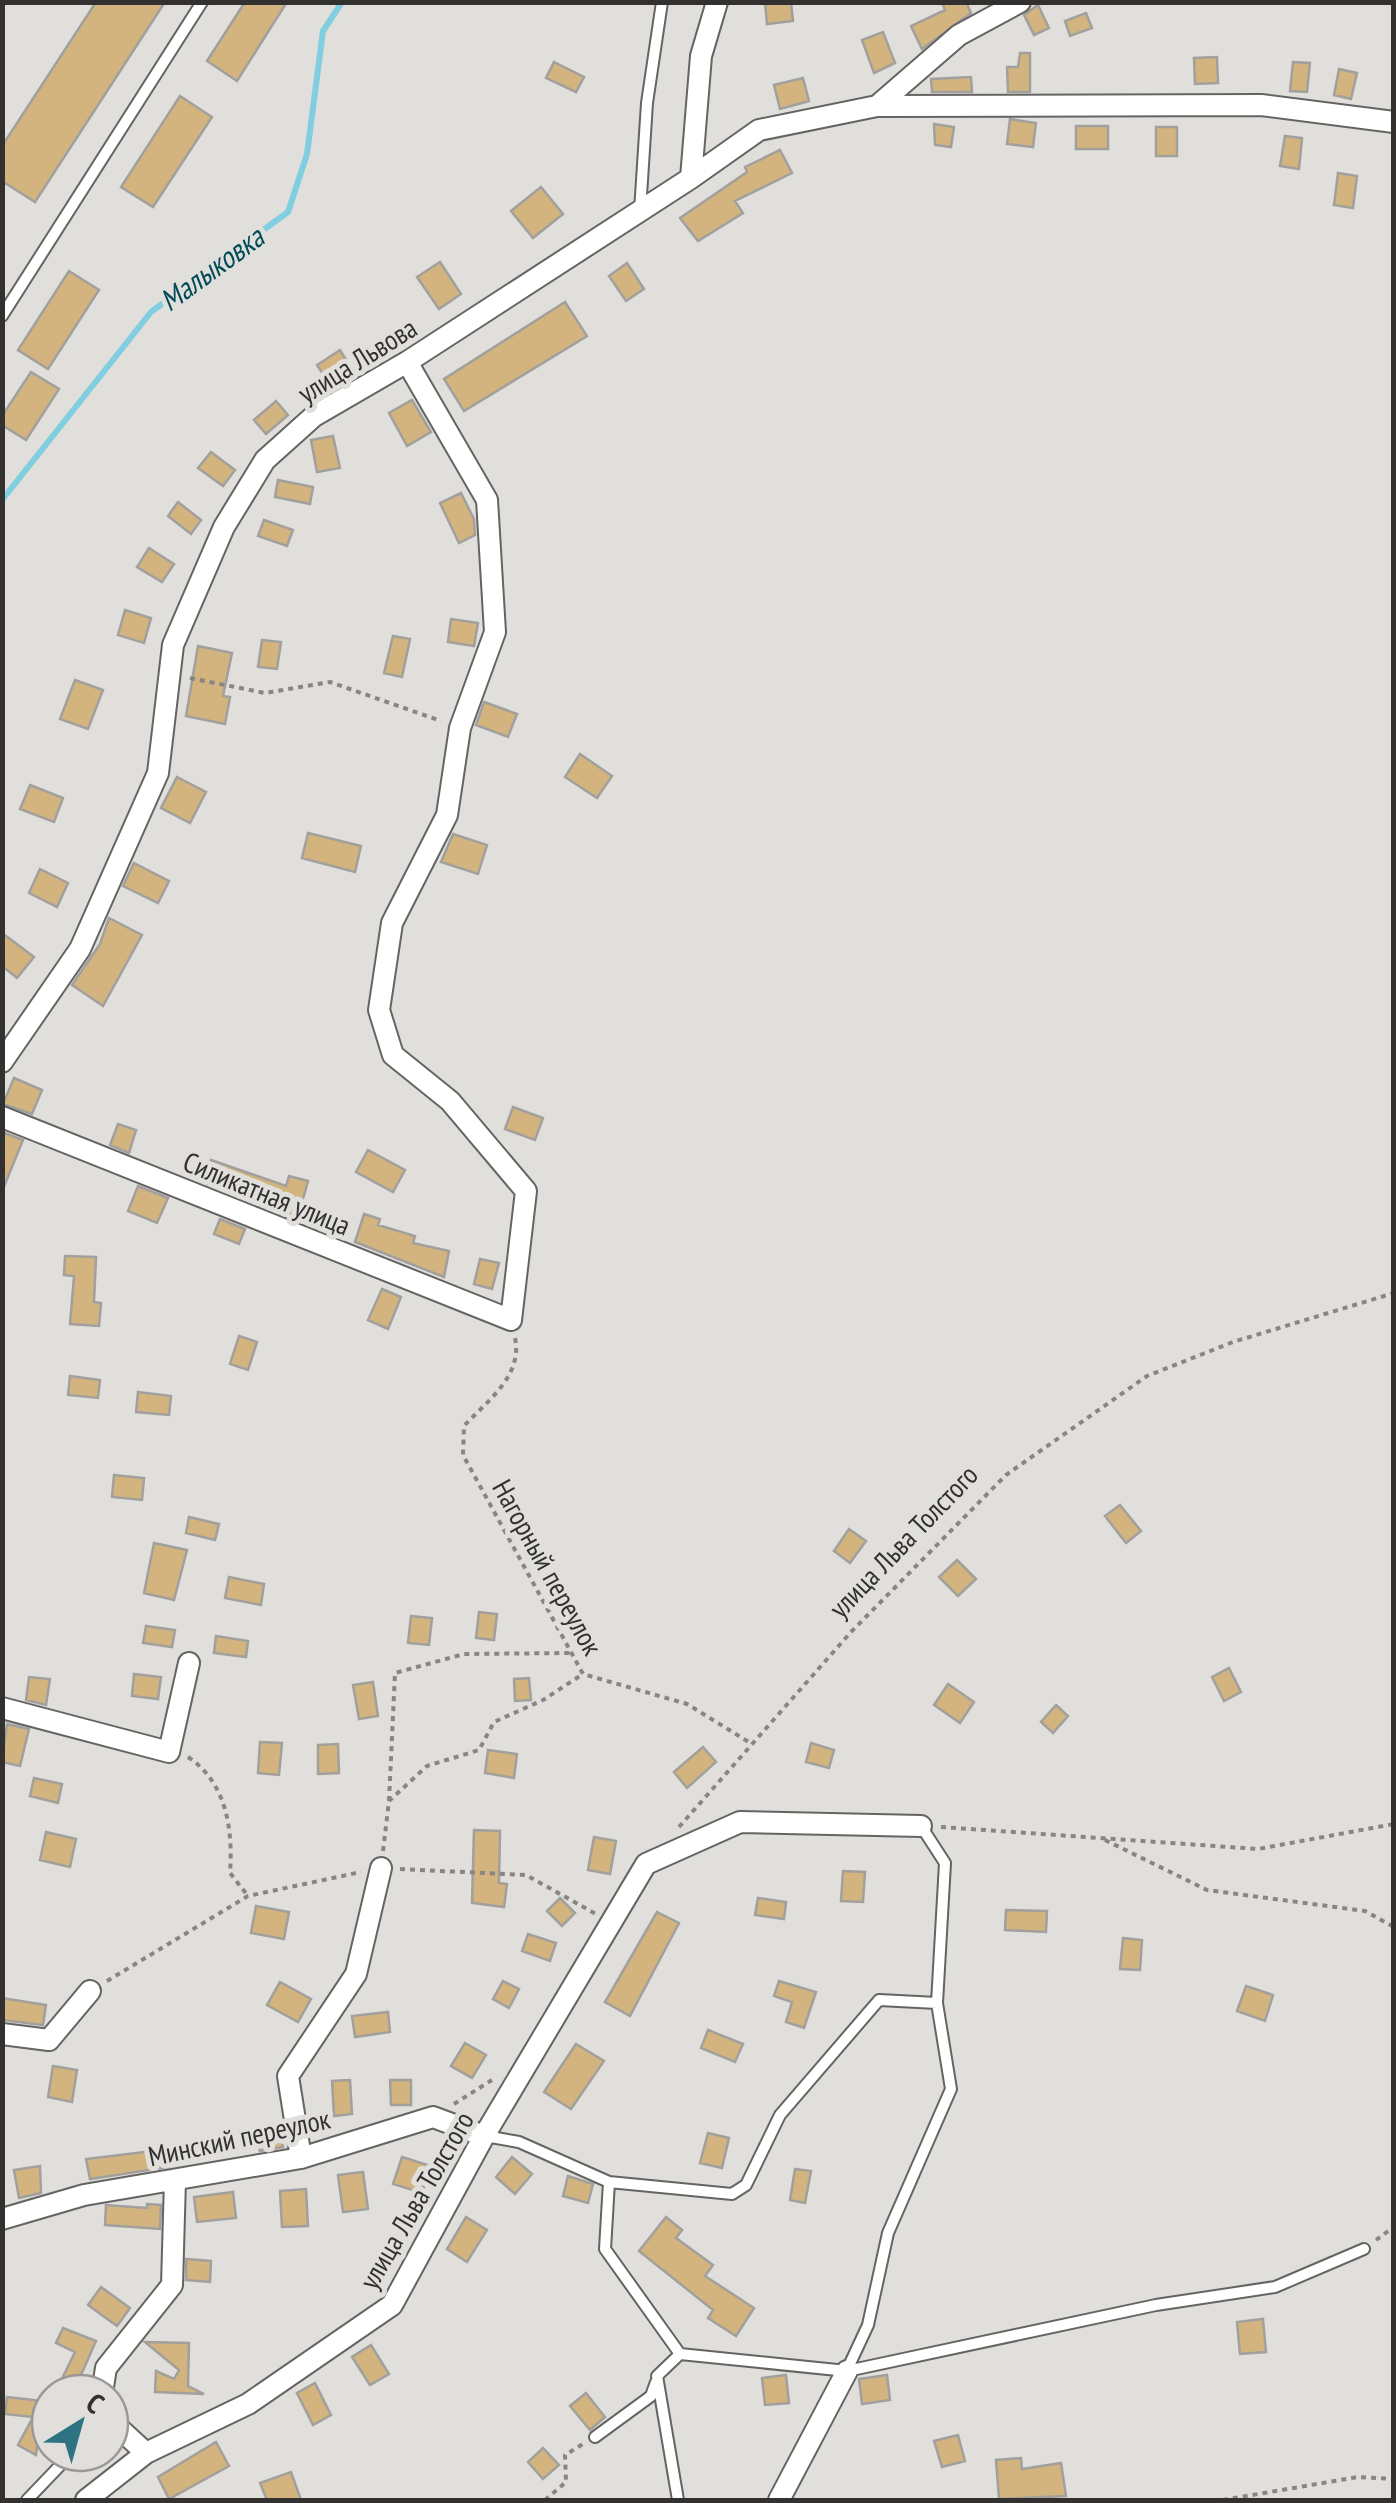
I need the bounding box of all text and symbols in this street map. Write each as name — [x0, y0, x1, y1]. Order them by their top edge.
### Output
water label: Малыковка — [151, 216, 272, 319]
street label: улица Львова — [290, 309, 424, 411]
street label: Силикатная улица — [178, 1143, 356, 1243]
street label: улица Льва Толстого — [820, 1456, 986, 1626]
street label: Нагорный переулок — [484, 1473, 612, 1662]
street label: Минский переулок — [145, 2100, 334, 2174]
street label: улица Льва Толстого — [350, 2104, 482, 2296]
north arrow — [30, 2373, 130, 2473]
text: С — [79, 2384, 112, 2421]

